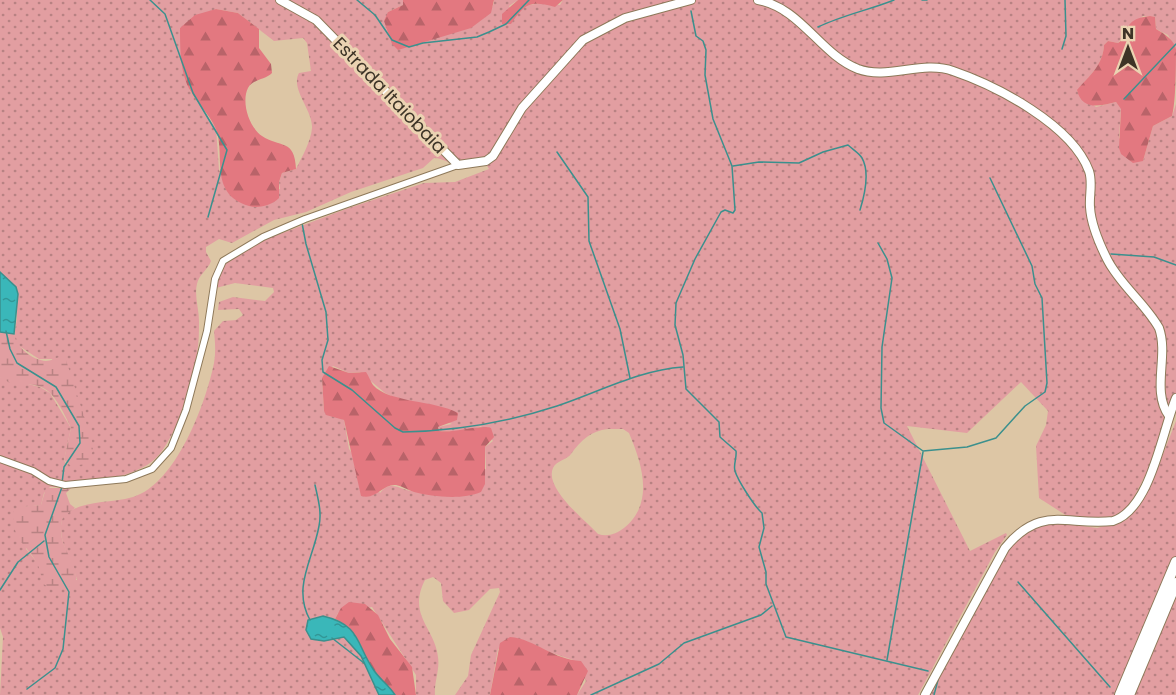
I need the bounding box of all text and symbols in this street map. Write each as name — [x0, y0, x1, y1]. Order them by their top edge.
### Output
north arrow — [1098, 18, 1158, 78]
text: N — [1122, 22, 1134, 45]
street label: Estrada Itaiobaia — [328, 31, 452, 159]

